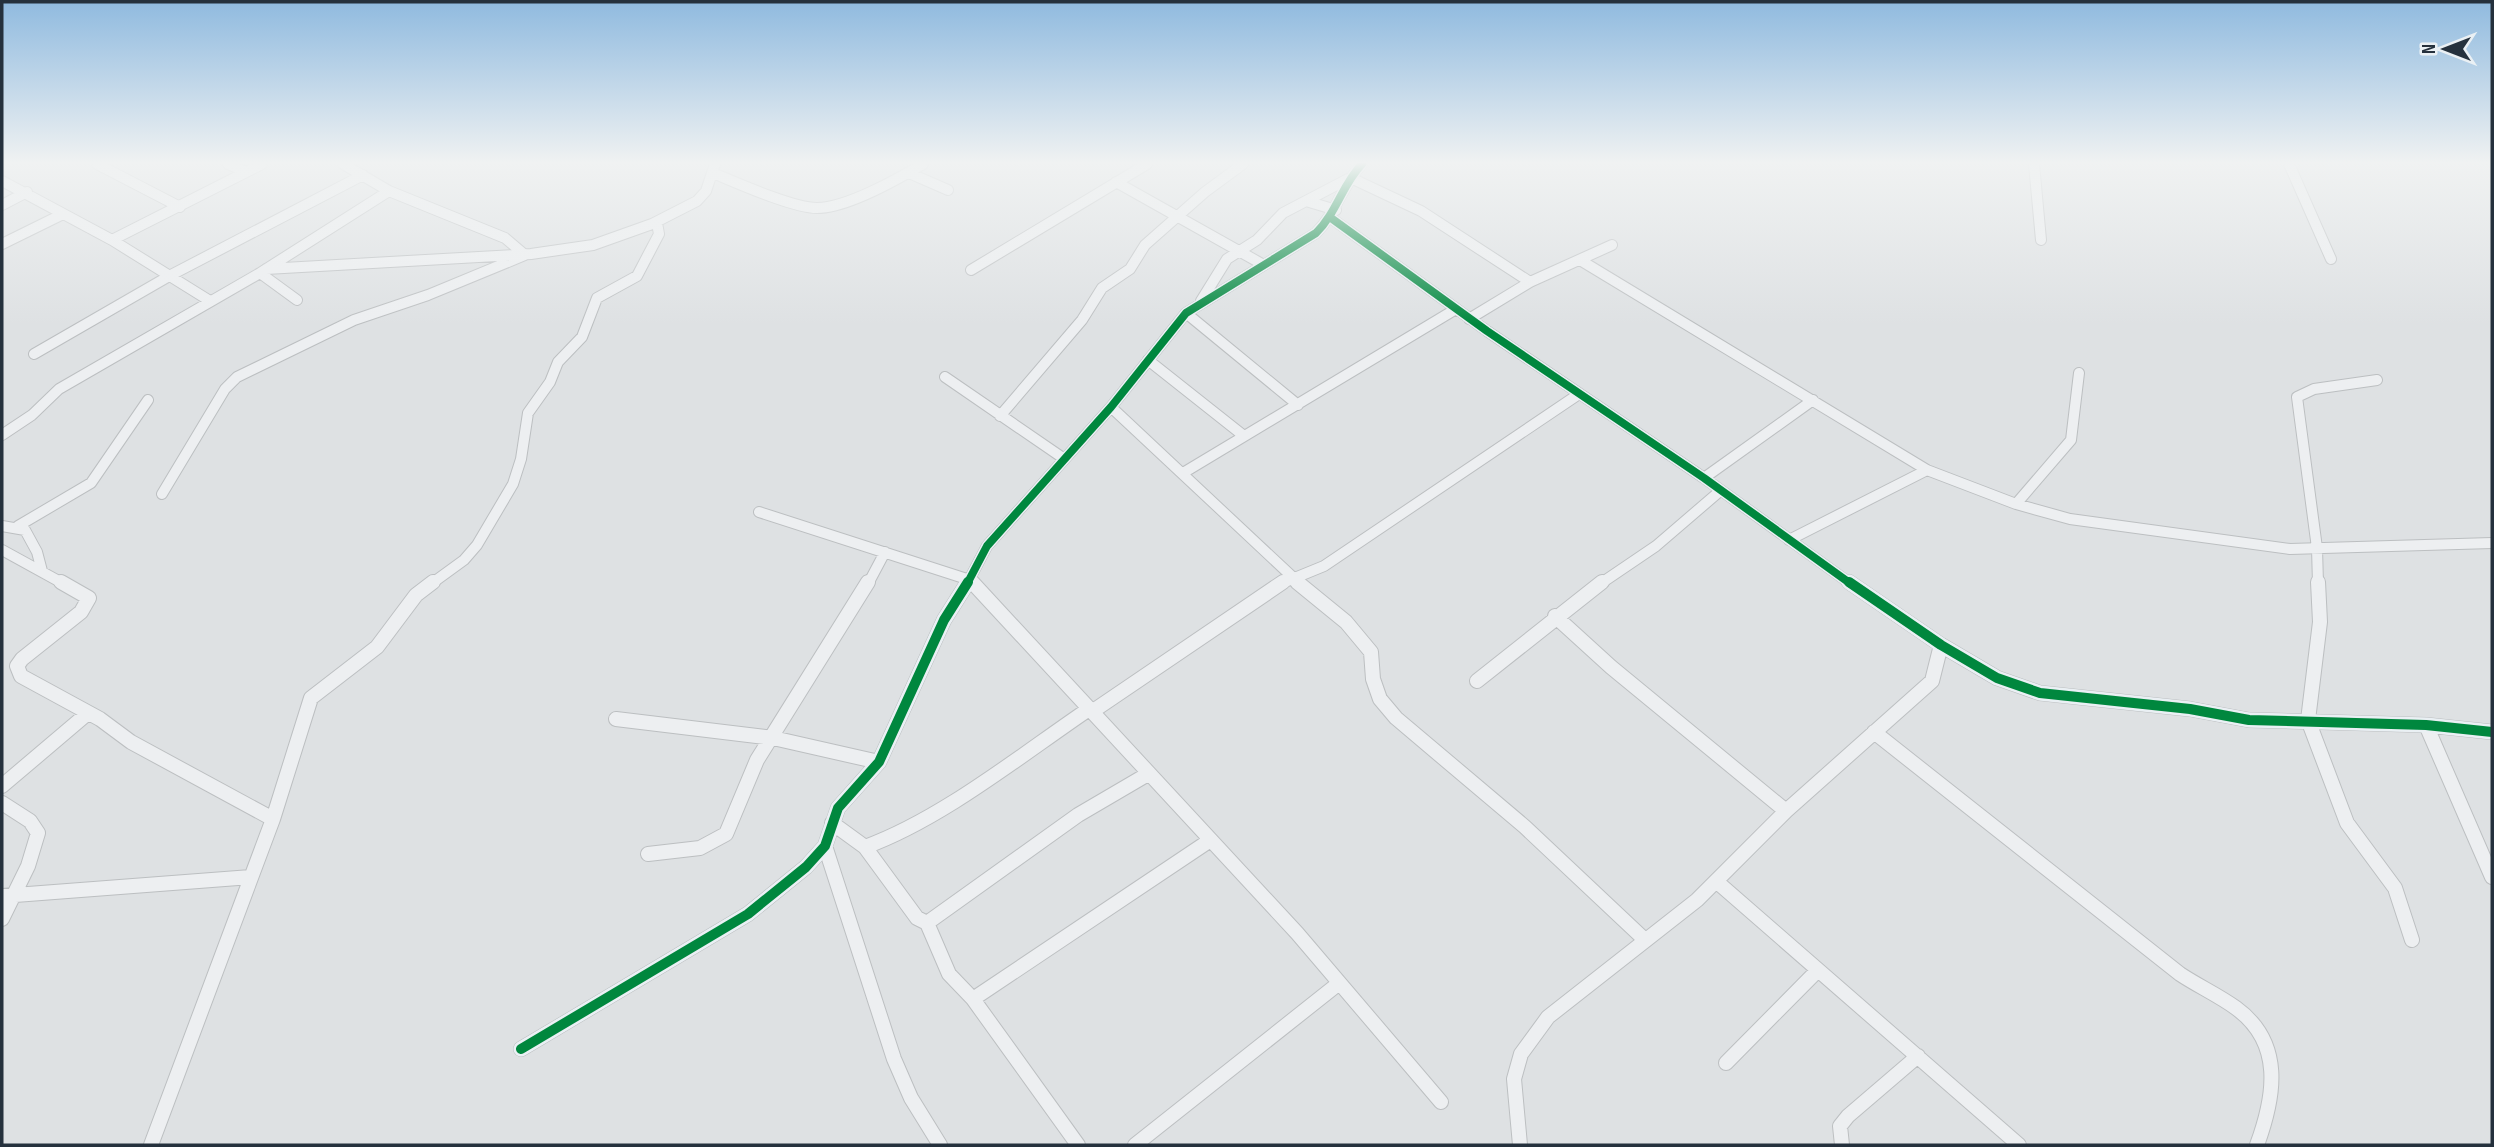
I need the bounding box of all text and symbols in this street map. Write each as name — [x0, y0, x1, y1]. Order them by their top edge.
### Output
north arrow — [2410, 14, 2480, 84]
text: N — [2418, 44, 2441, 54]

